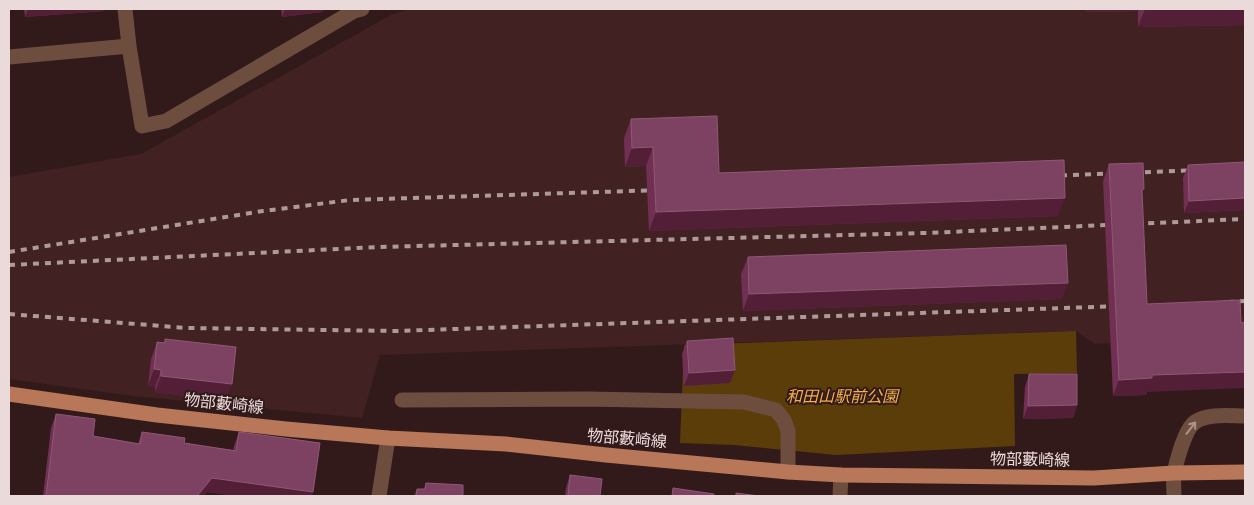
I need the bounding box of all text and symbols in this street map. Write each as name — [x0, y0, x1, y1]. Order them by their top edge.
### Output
park label: 和田山駅前公園 — [786, 385, 900, 409]
street label: 物部藪崎線 — [183, 388, 265, 420]
one-way arrow — [1185, 422, 1196, 435]
street label: 物部藪崎線 — [586, 424, 668, 454]
street label: 物部藪崎線 — [990, 447, 1070, 473]

